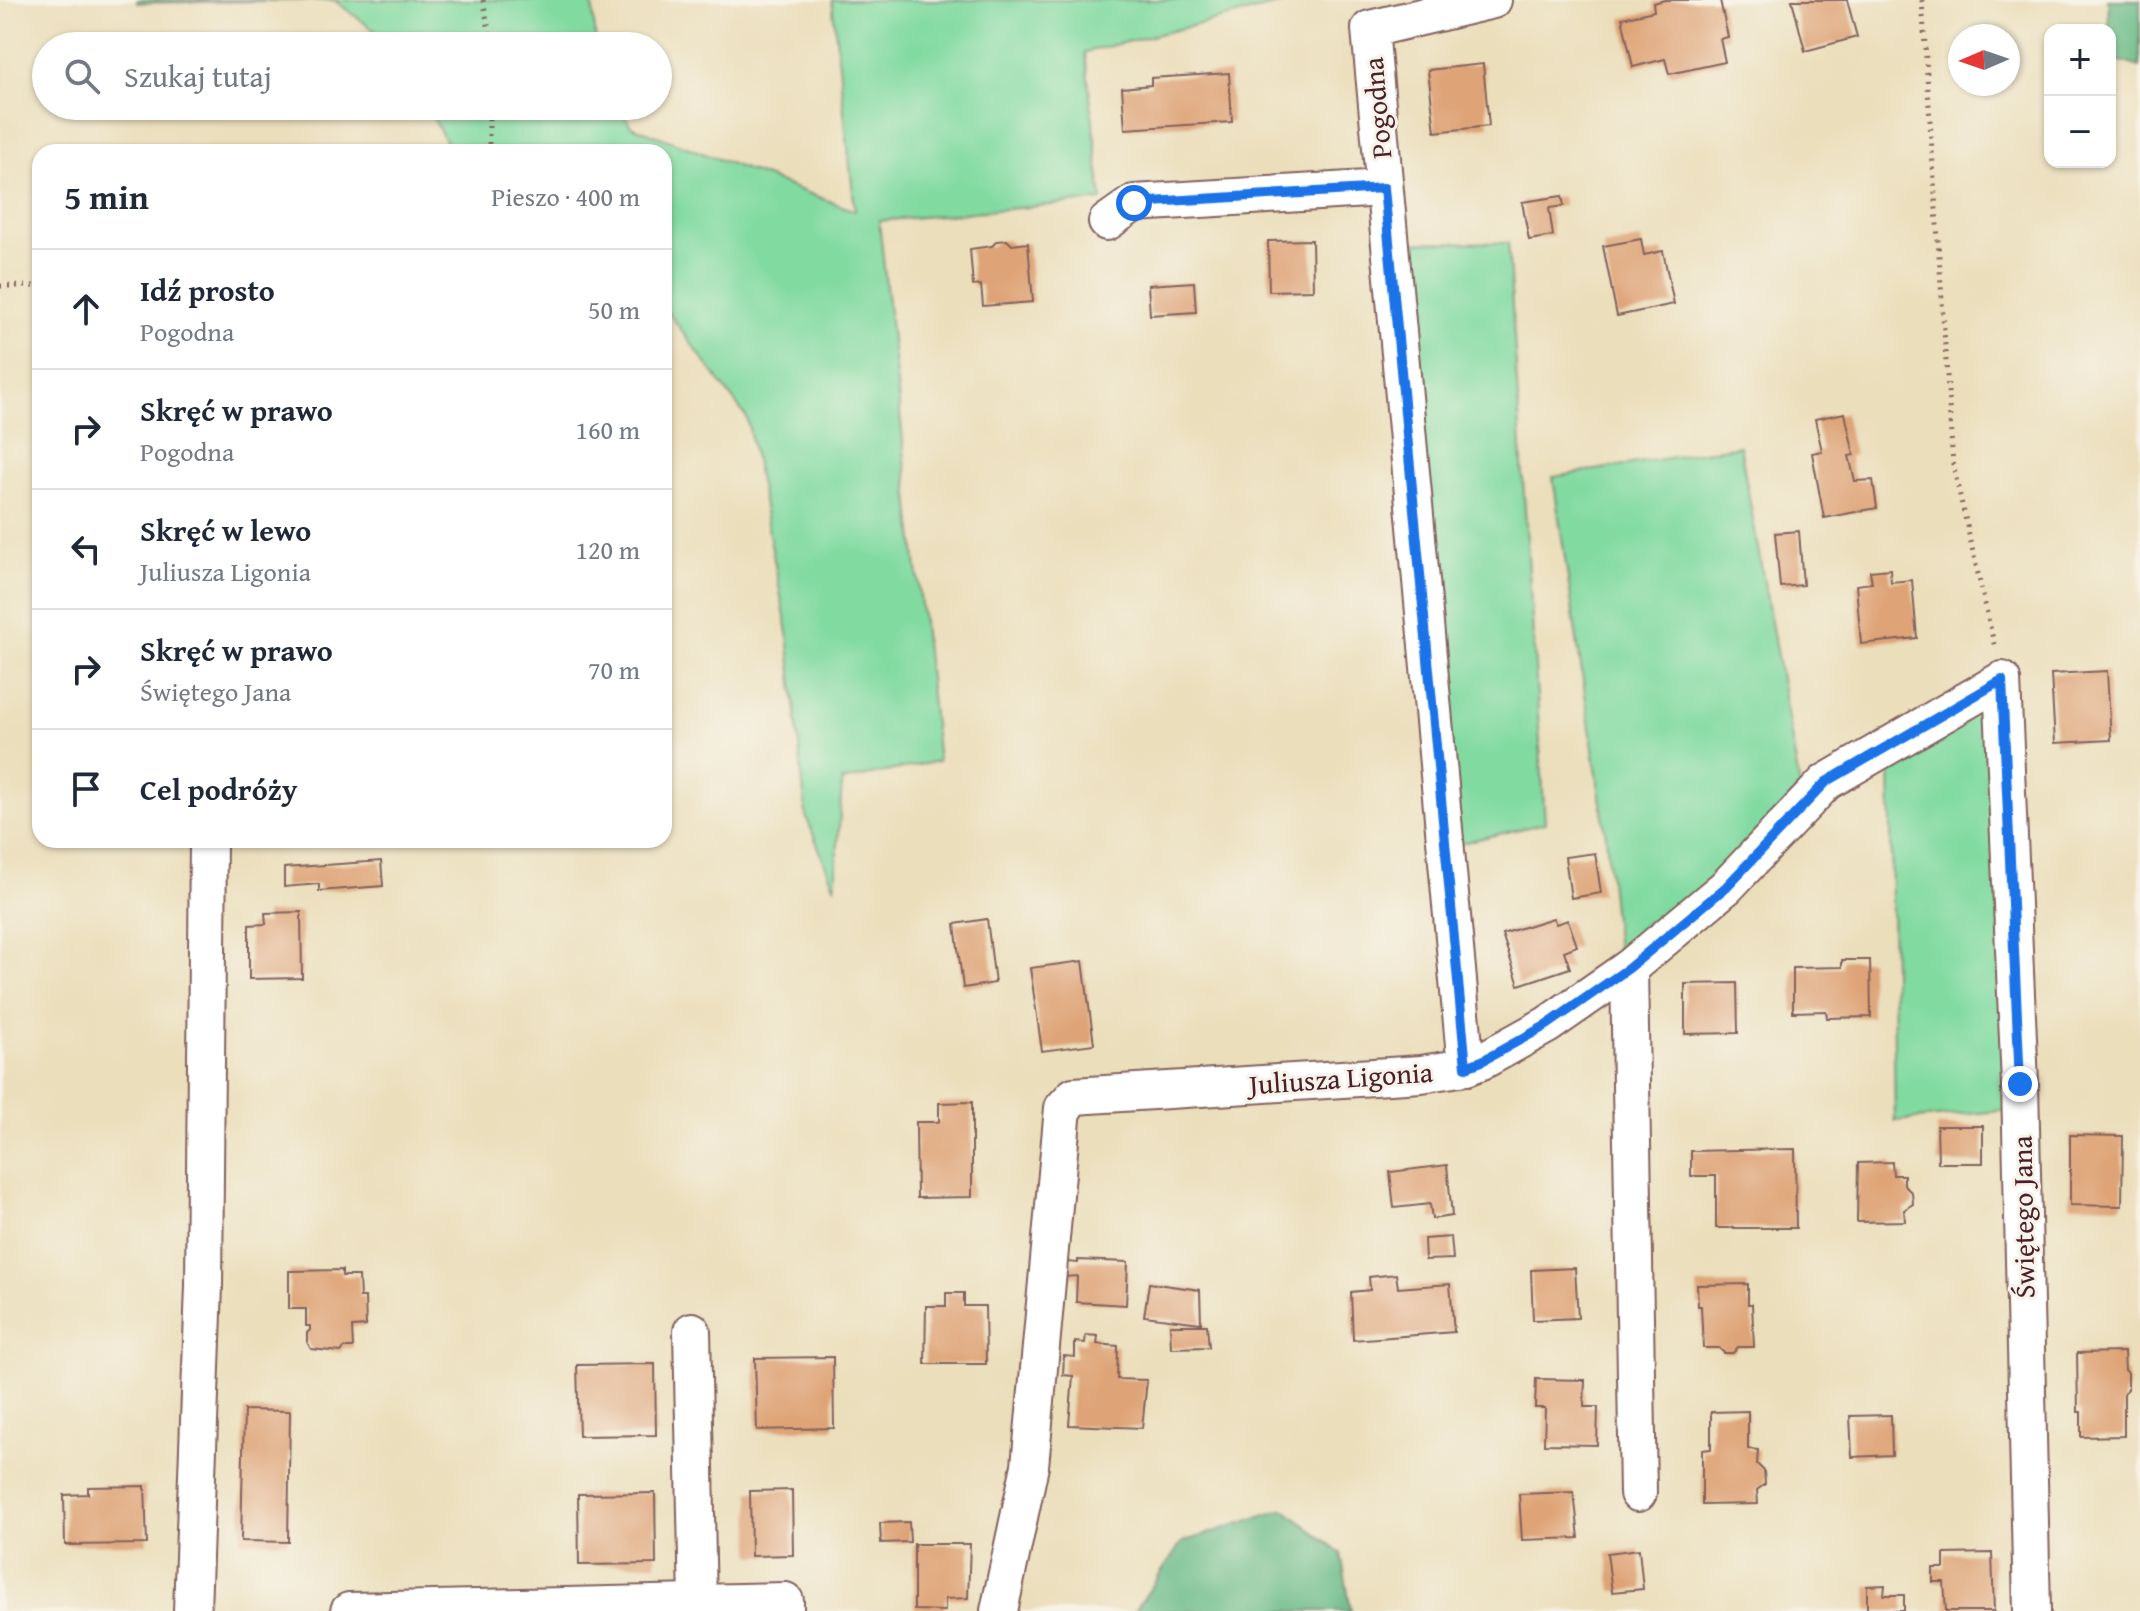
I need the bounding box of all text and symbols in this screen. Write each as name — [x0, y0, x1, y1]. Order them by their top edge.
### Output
north arrow — [1948, 24, 2020, 96]
map controls — [2044, 24, 2116, 168]
button: + — [2044, 24, 2116, 96]
search box — [32, 32, 672, 120]
icon: search — [60, 54, 104, 98]
text: Szukaj tutaj — [124, 54, 272, 98]
street label: Pogodna — [1352, 55, 1401, 160]
button: − — [2044, 96, 2116, 168]
text: 5 min — [64, 172, 149, 221]
text: Pieszo · 400 m — [491, 177, 640, 216]
route start — [1116, 185, 1152, 221]
text: Idź prosto — [140, 268, 275, 312]
icon: ahead — [64, 287, 108, 331]
text: 50 m — [588, 290, 640, 329]
text: Pogodna — [140, 312, 234, 351]
text: Skręć w prawo — [140, 388, 333, 432]
icon: right — [64, 407, 108, 451]
text: 160 m — [575, 410, 640, 449]
text: Pogodna — [140, 432, 234, 471]
text: Skręć w lewo — [140, 508, 311, 552]
icon: left — [64, 527, 108, 571]
text: 120 m — [575, 530, 640, 569]
text: Juliusza Ligonia — [140, 552, 311, 591]
text: Skręć w prawo — [140, 628, 333, 672]
icon: right — [64, 647, 108, 691]
text: 70 m — [588, 650, 640, 689]
text: Świętego Jana — [140, 672, 291, 711]
icon: arrive — [64, 767, 108, 811]
text: Cel podróży — [140, 767, 297, 811]
street label: Juliusza Ligonia — [1245, 1051, 1435, 1105]
route end — [2002, 1066, 2038, 1102]
street label: Świętego Jana — [2001, 1134, 2044, 1299]

